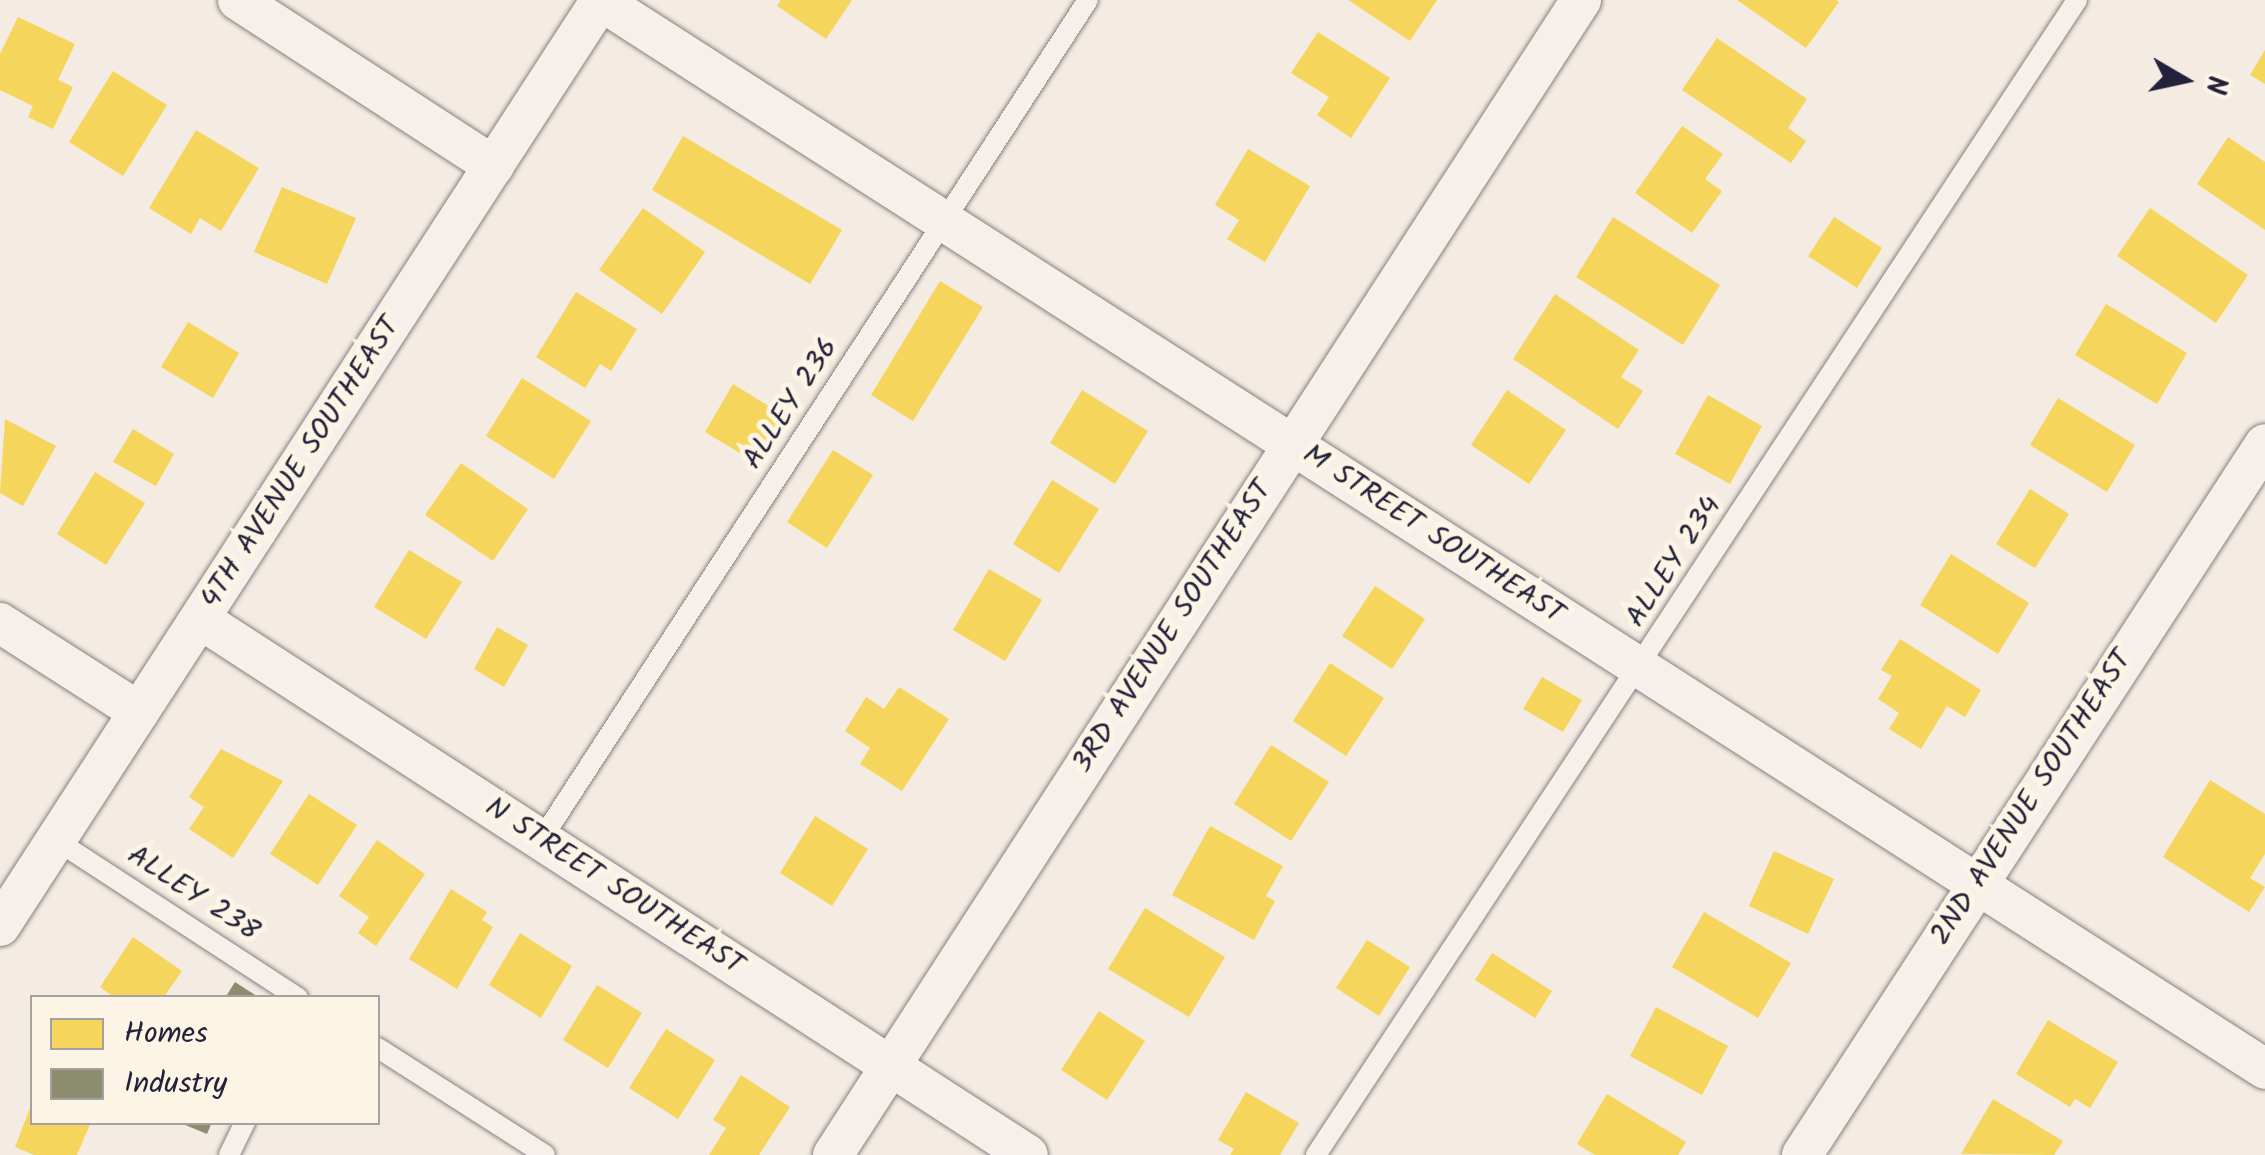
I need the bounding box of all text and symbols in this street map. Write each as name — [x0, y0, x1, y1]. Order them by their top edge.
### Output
north arrow — [2135, 30, 2235, 130]
text: N — [2192, 73, 2239, 97]
street label: 4TH AVENUE SOUTHEAST — [193, 310, 409, 616]
street label: ALLEY 236 — [735, 332, 847, 476]
street label: M STREET SOUTHEAST — [1295, 437, 1571, 633]
street label: 3RD AVENUE SOUTHEAST — [1065, 474, 1281, 780]
street label: ALLEY 234 — [1618, 490, 1730, 634]
street label: 2ND AVENUE SOUTHEAST — [1923, 644, 2141, 952]
street label: N STREET SOUTHEAST — [478, 790, 750, 984]
street label: ALLEY 238 — [120, 838, 266, 950]
legend — [30, 995, 380, 1125]
text: Homes — [124, 1010, 208, 1058]
text: Industry — [124, 1060, 227, 1108]

